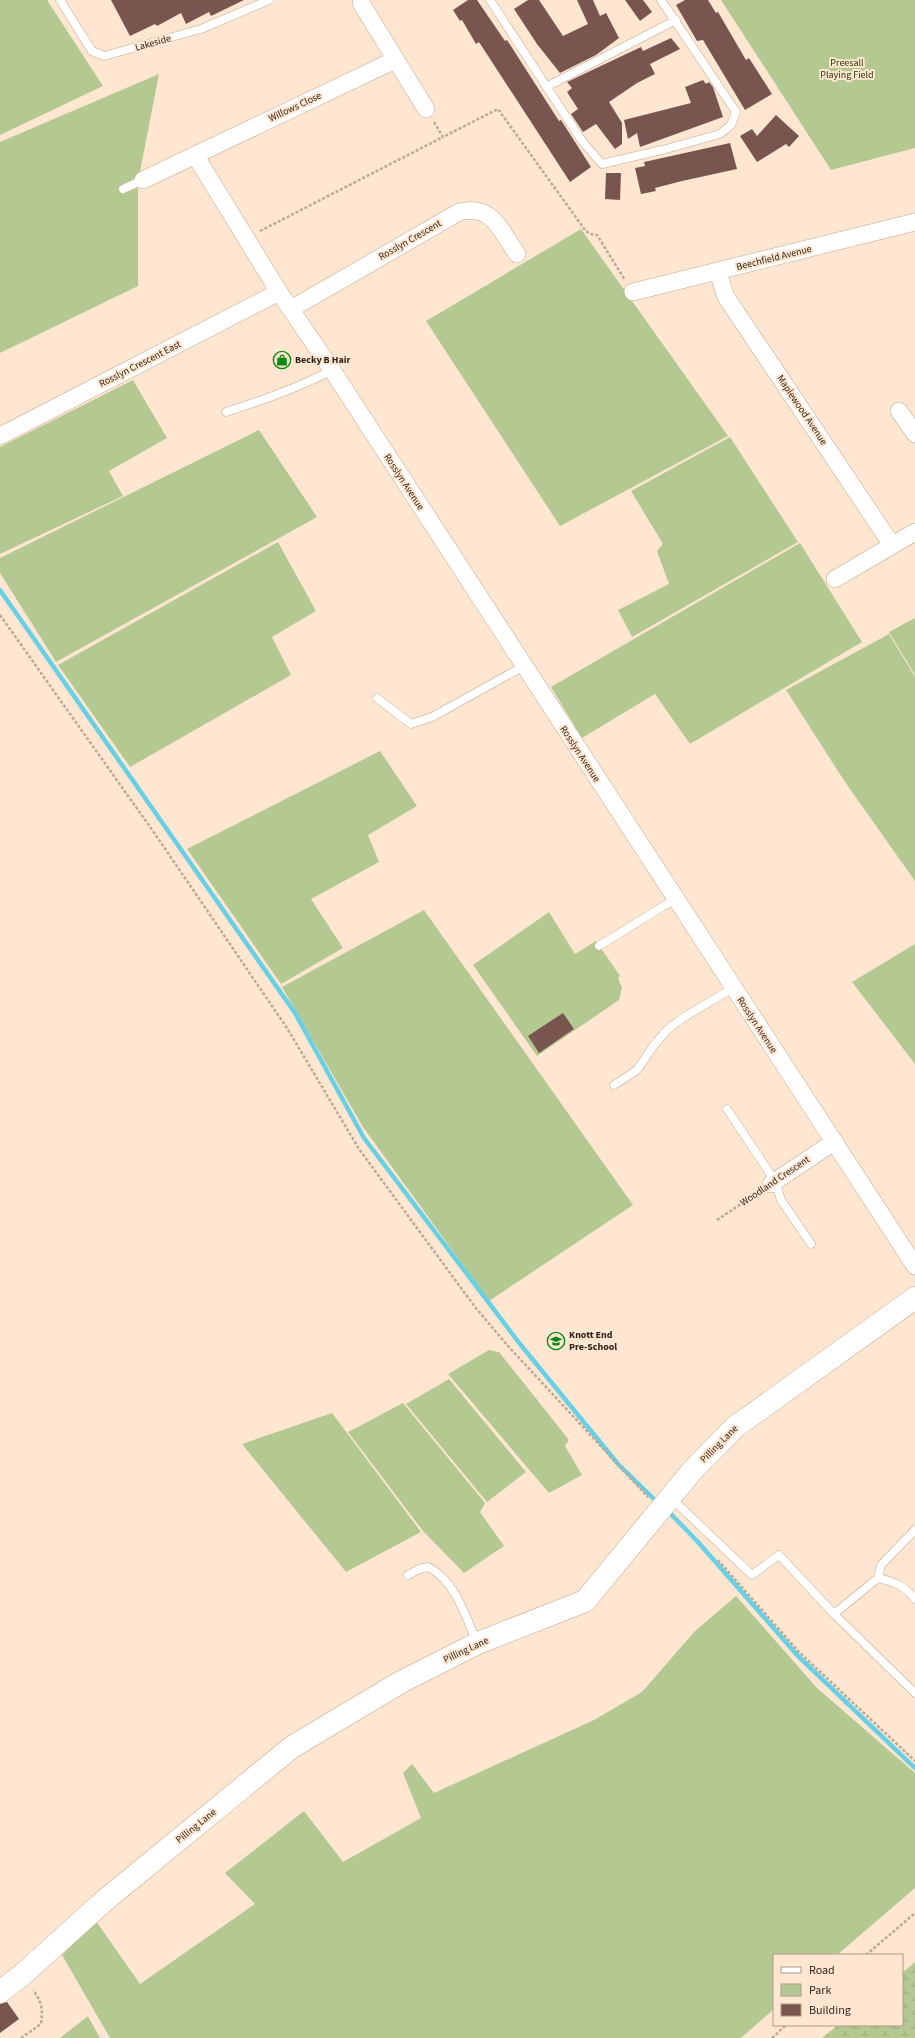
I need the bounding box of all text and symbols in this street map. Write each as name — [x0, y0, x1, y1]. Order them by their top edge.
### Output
street label: Lakeside — [133, 31, 173, 55]
park label: Preesall Playing Field — [820, 56, 874, 82]
street label: Willows Close — [266, 89, 324, 125]
street label: Rosslyn Crescent — [376, 216, 445, 264]
street label: Beechfield Avenue — [735, 242, 813, 274]
street label: Rosslyn Crescent East — [97, 337, 184, 391]
shop icon: Becky B Hair — [272, 350, 292, 370]
place label: Becky B Hair — [295, 353, 350, 367]
street label: Maplewood Avenue — [773, 372, 831, 448]
street label: Rosslyn Avenue — [380, 451, 428, 513]
street label: Rosslyn Avenue — [556, 723, 604, 785]
street label: Rosslyn Avenue — [733, 994, 781, 1056]
street label: Woodland Crescent — [737, 1152, 813, 1210]
place label: Knott End Pre-School — [569, 1328, 617, 1354]
school or university icon: Knott End Pre-School — [546, 1331, 566, 1351]
street label: Pilling Lane — [697, 1422, 741, 1466]
street label: Pilling Lane — [441, 1633, 491, 1667]
street label: Pilling Lane — [173, 1805, 219, 1847]
legend — [773, 1954, 903, 2026]
text: Road — [809, 1962, 835, 1979]
text: Park — [809, 1982, 831, 1999]
text: Building — [809, 2002, 851, 2019]

